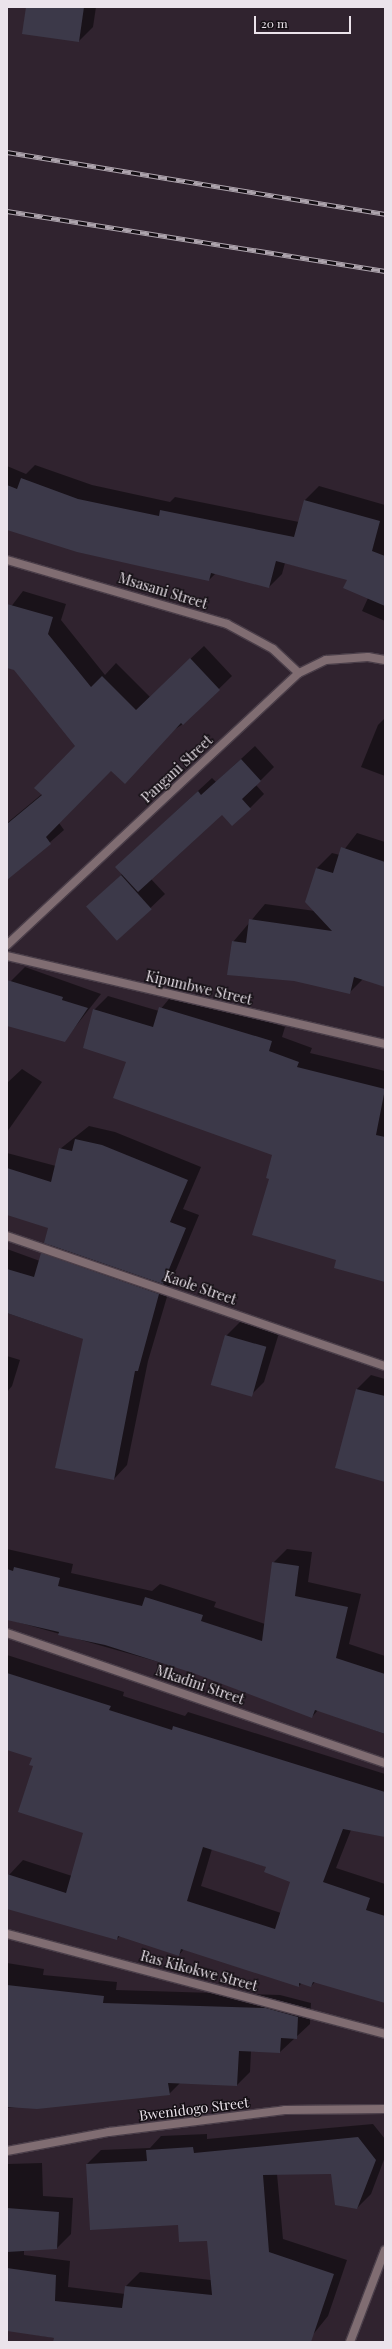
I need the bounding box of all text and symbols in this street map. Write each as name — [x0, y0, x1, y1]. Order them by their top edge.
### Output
scale bar — [256, 8, 353, 34]
text: 20 m — [261, 15, 288, 31]
street label: Msasani Street — [116, 570, 210, 612]
street label: Pangani Street — [138, 732, 216, 806]
street label: Kipumbwe Street — [144, 968, 254, 1008]
street label: Kaole Street — [161, 1268, 239, 1308]
street label: Mkadini Street — [154, 1662, 246, 1708]
street label: Ras Kikokwe Street — [139, 1947, 259, 1995]
street label: Bwenidogo Street — [138, 2094, 250, 2124]

